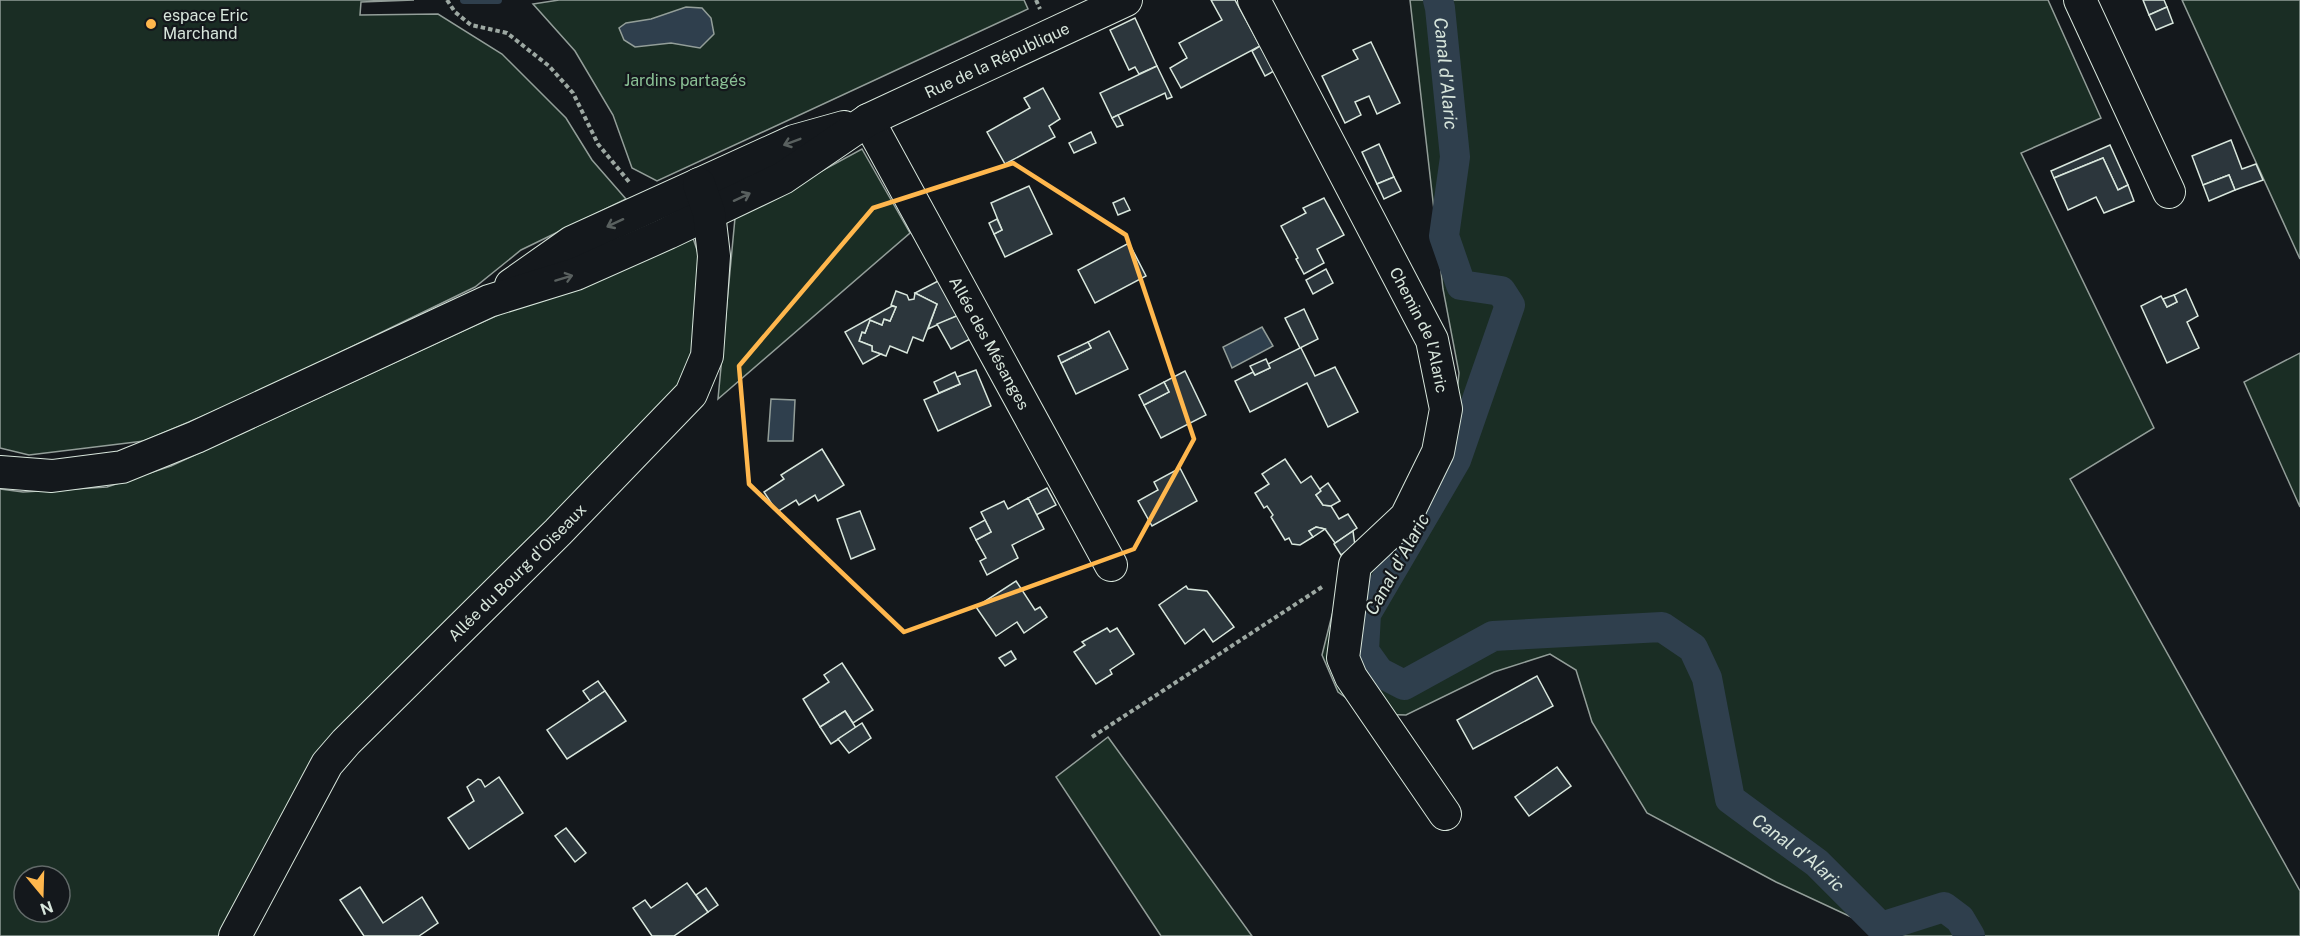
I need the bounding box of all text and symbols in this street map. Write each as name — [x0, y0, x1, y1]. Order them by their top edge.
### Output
place label: espace Eric Marchand — [163, 6, 249, 43]
water label: Canal d'Alaric — [1430, 16, 1463, 131]
marker: espace Eric Marchand — [144, 17, 158, 31]
street label: Rue de la République — [922, 18, 1072, 102]
park label: Jardins partagés — [624, 71, 746, 90]
one-way arrow — [783, 137, 802, 148]
one-way arrow — [732, 191, 750, 203]
one-way arrow — [606, 217, 624, 229]
street label: Chemin de l'Alaric — [1386, 264, 1452, 394]
one-way arrow — [554, 272, 573, 283]
street label: Allée des Mésanges — [946, 273, 1034, 413]
street label: Allée du Bourg d'Oiseaux — [444, 499, 590, 645]
water label: Canal d'Alaric — [1360, 510, 1434, 618]
water label: Canal d'Alaric — [1749, 809, 1850, 896]
north arrow — [12, 864, 72, 924]
text: N — [38, 897, 56, 919]

